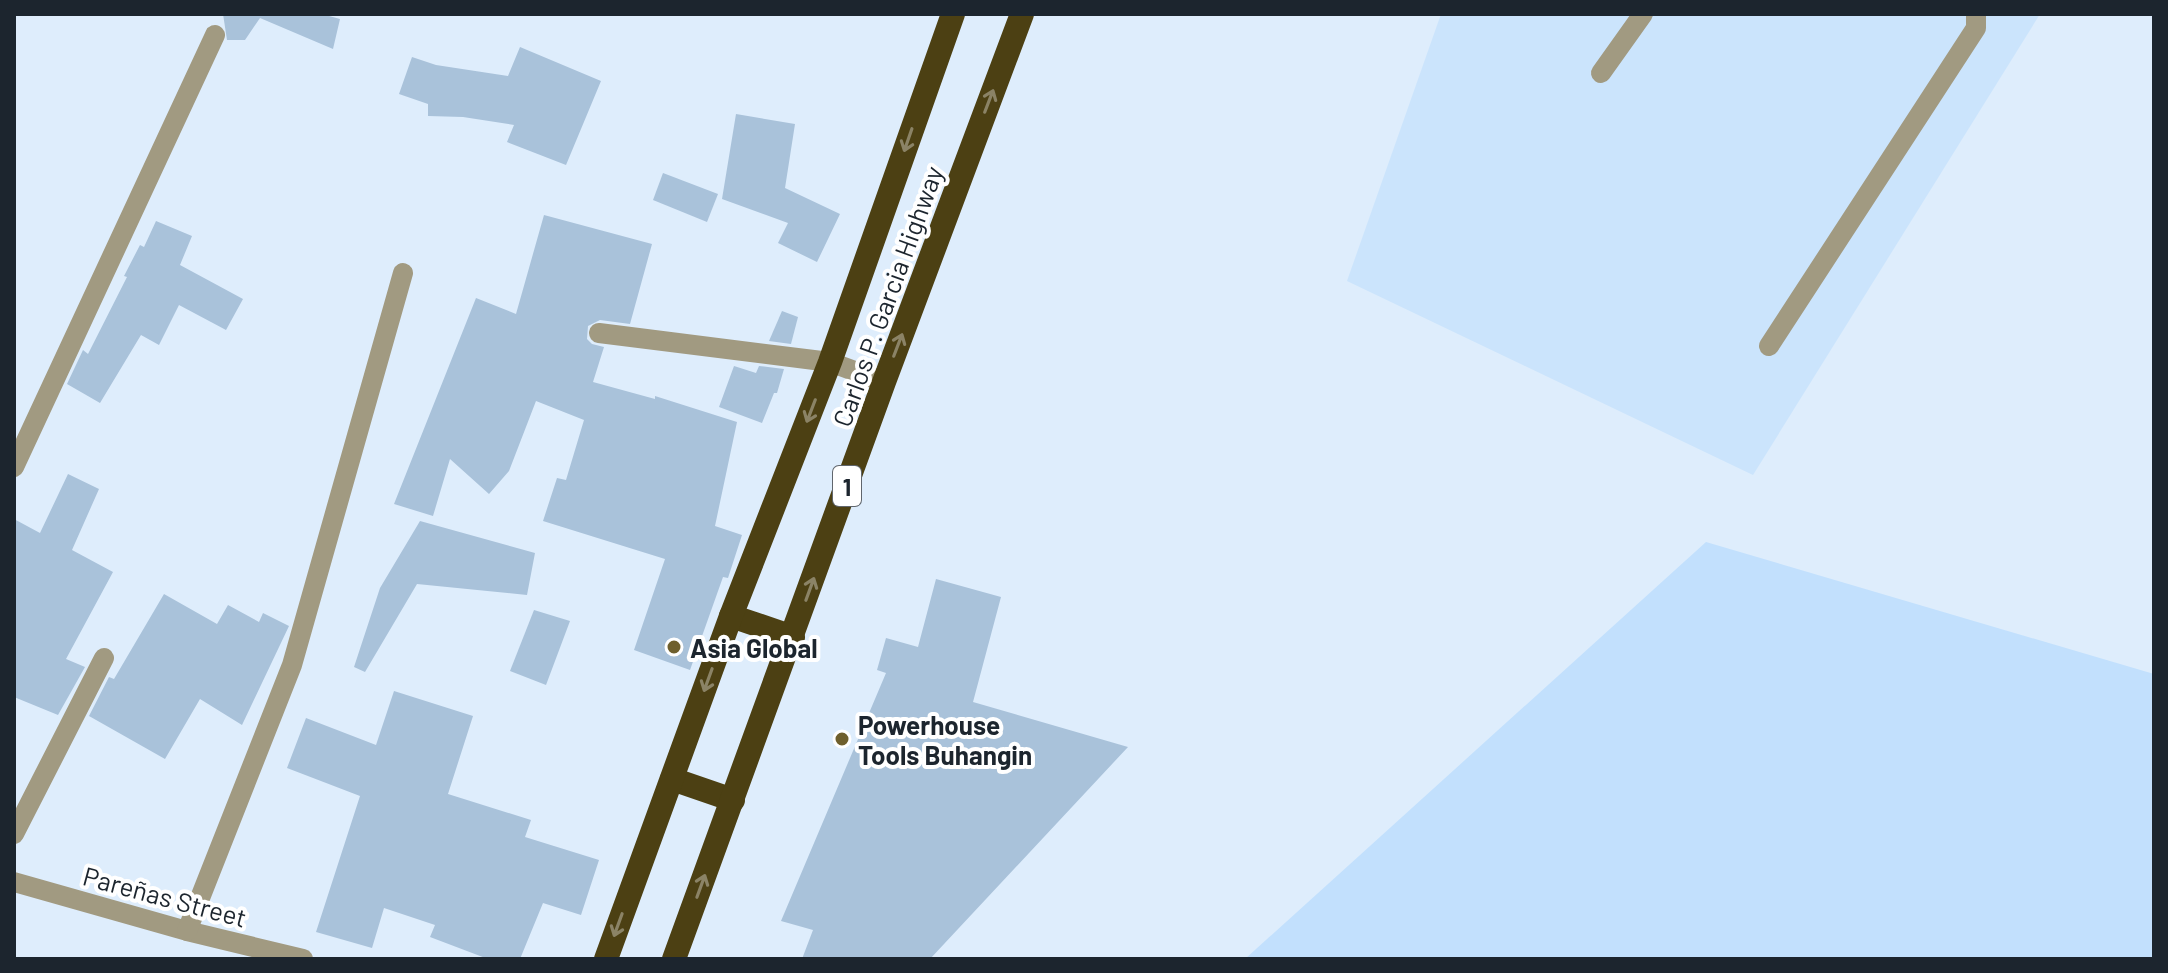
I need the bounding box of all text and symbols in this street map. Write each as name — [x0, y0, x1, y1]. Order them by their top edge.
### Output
one-way arrow — [983, 89, 997, 114]
one-way arrow — [900, 128, 914, 152]
street label: Carlos P. Garcia Highway — [825, 161, 949, 431]
one-way arrow — [892, 333, 906, 358]
one-way arrow — [803, 399, 817, 423]
road number: 1 — [833, 466, 861, 506]
one-way arrow — [803, 577, 818, 602]
place label: Asia Global — [690, 632, 818, 663]
marker: Asia Global — [665, 638, 683, 656]
one-way arrow — [700, 668, 714, 692]
place label: Powerhouse Tools Buhangin — [858, 709, 1032, 770]
marker: Powerhouse Tools Buhangin — [833, 730, 851, 748]
street label: Pareñas Street — [80, 859, 250, 933]
one-way arrow — [695, 874, 709, 899]
one-way arrow — [610, 912, 625, 937]

